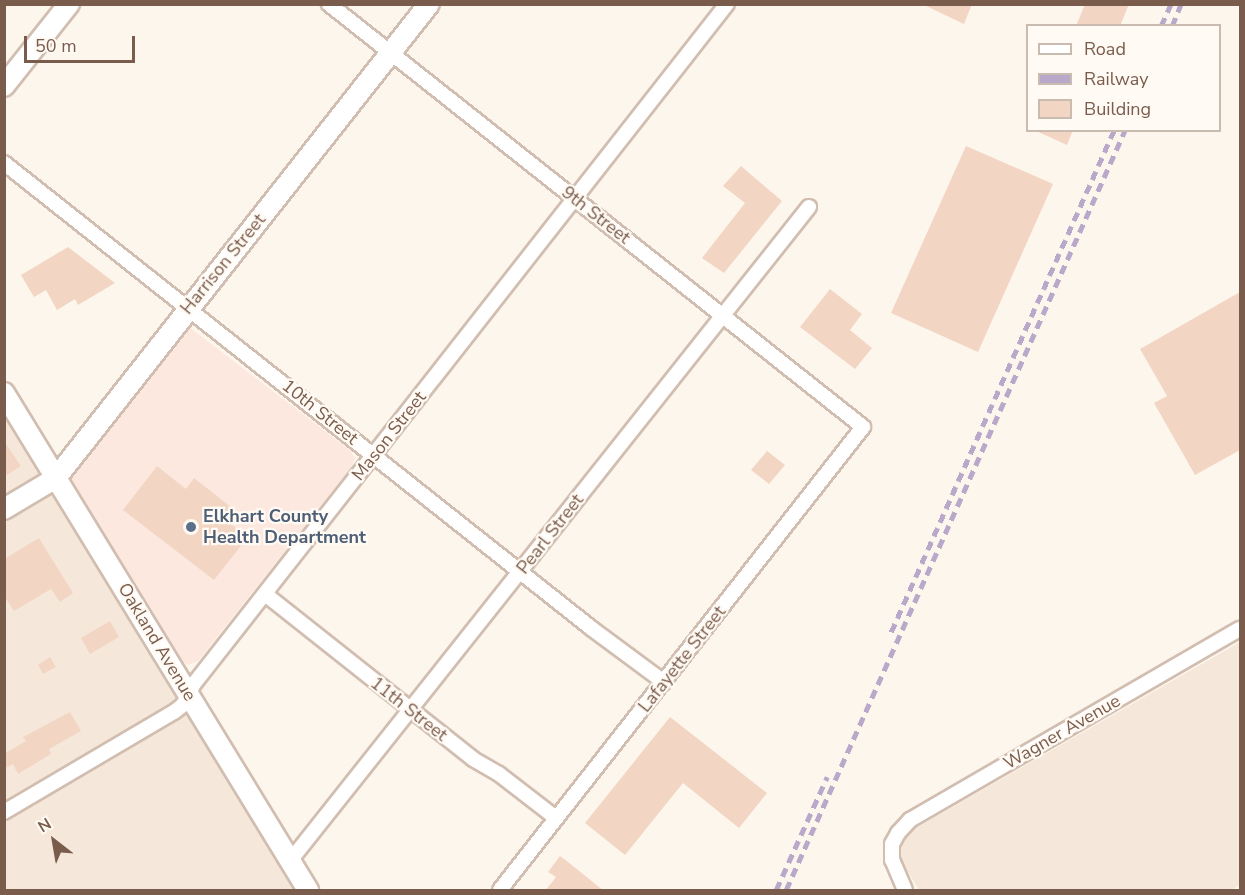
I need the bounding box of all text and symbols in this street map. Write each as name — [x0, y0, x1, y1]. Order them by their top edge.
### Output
scale bar — [27, 24, 138, 62]
legend — [1026, 24, 1221, 132]
text: 50 m — [35, 34, 77, 58]
text: Road — [1084, 37, 1126, 61]
text: Railway — [1084, 67, 1149, 91]
text: Building — [1084, 97, 1151, 121]
street label: 9th Street — [557, 182, 635, 248]
street label: Harrison Street — [176, 209, 270, 319]
street label: 10th Street — [278, 375, 362, 449]
street label: Mason Street — [347, 387, 431, 485]
street label: Pearl Street — [512, 490, 588, 578]
place label: Elkhart County Health Department — [203, 506, 366, 548]
marker: Elkhart County Health Department — [184, 520, 198, 534]
street label: Oakland Avenue — [113, 579, 201, 705]
street label: Lafayette Street — [634, 602, 730, 716]
street label: 11th Street — [366, 672, 452, 746]
street label: Wagner Avenue — [1000, 690, 1124, 774]
north arrow — [24, 811, 84, 871]
text: N — [34, 813, 56, 838]

